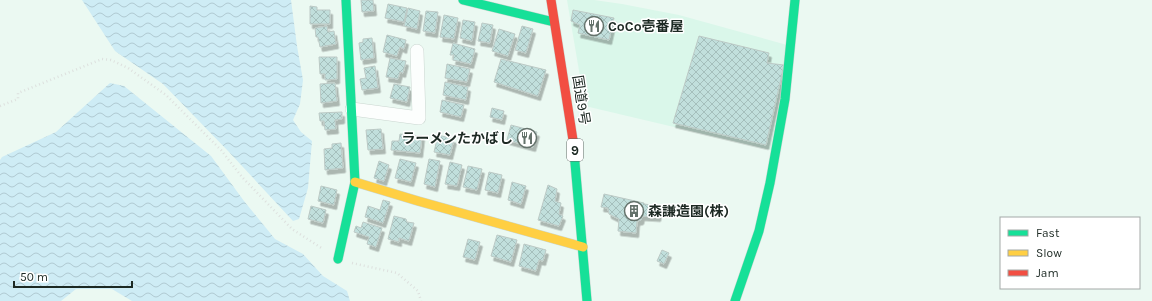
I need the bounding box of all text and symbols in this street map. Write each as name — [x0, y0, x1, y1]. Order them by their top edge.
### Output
restaurant icon: CoCo壱番屋 — [583, 15, 605, 37]
place label: CoCo壱番屋 — [608, 18, 684, 35]
street label: 国道9号 — [569, 74, 593, 126]
restaurant icon: ラーメンたかばし — [516, 127, 538, 149]
place label: ラーメンたかばし — [402, 130, 513, 147]
road number: 9 — [567, 139, 583, 161]
building icon: 森謙造園(株) — [623, 200, 645, 222]
place label: 森謙造園(株) — [648, 203, 729, 220]
legend — [1000, 217, 1140, 289]
text: Fast — [1036, 226, 1060, 240]
text: Slow — [1036, 246, 1062, 260]
scale bar — [14, 263, 132, 289]
text: Jam — [1036, 266, 1059, 280]
text: 50 m — [20, 270, 48, 284]

